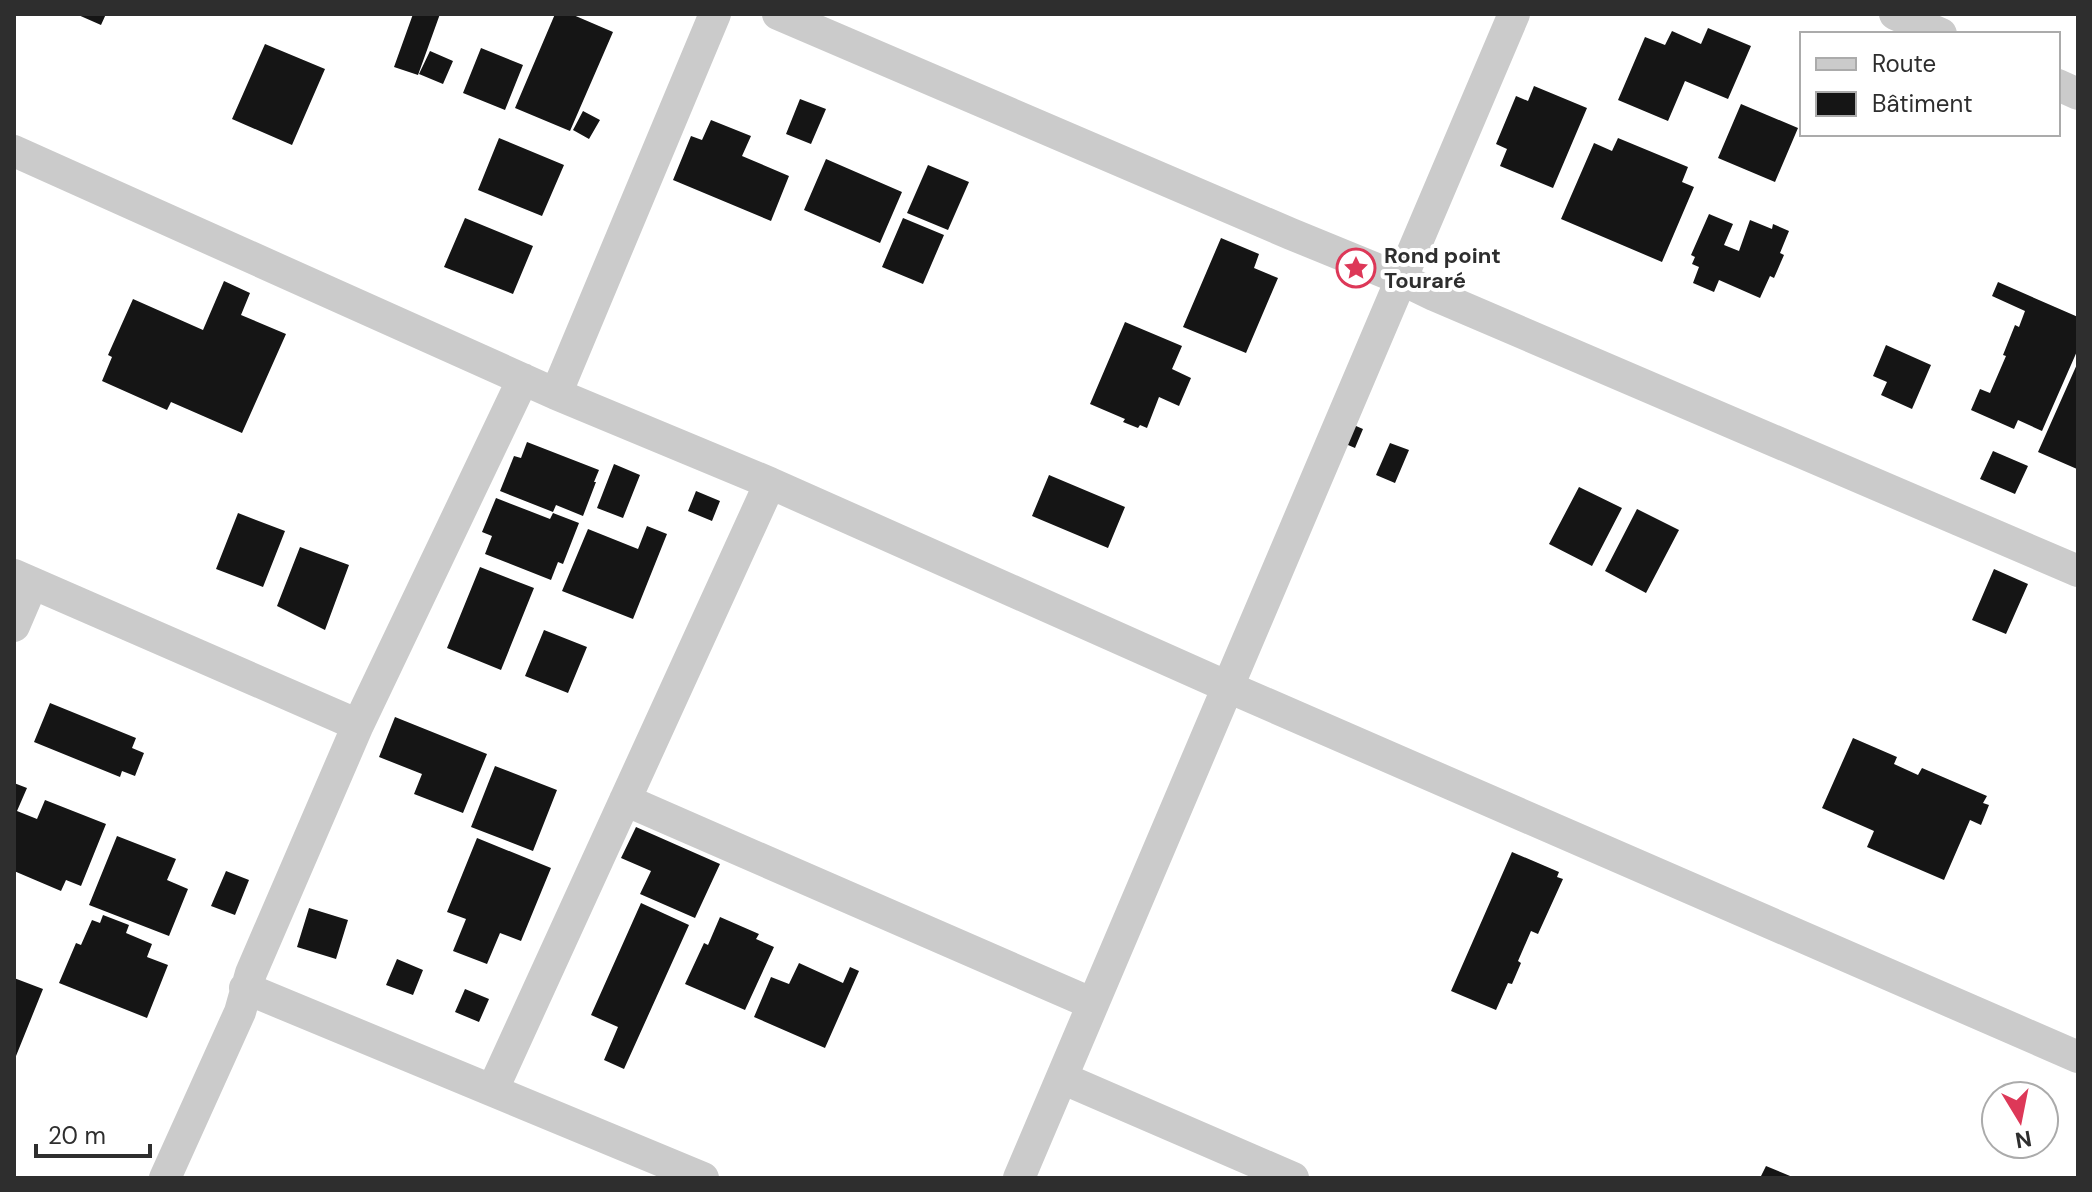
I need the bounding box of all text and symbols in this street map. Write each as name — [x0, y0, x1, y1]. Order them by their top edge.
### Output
legend — [1800, 32, 2060, 136]
text: Route — [1872, 48, 1936, 79]
text: Bâtiment — [1872, 88, 1973, 119]
place label: Rond point Touraré — [1384, 241, 1501, 295]
place icon: Rond point Touraré — [1335, 247, 1377, 289]
north arrow — [1980, 1080, 2060, 1160]
scale bar — [36, 1108, 150, 1158]
text: 20 m — [48, 1120, 106, 1151]
text: N — [2013, 1124, 2034, 1155]

